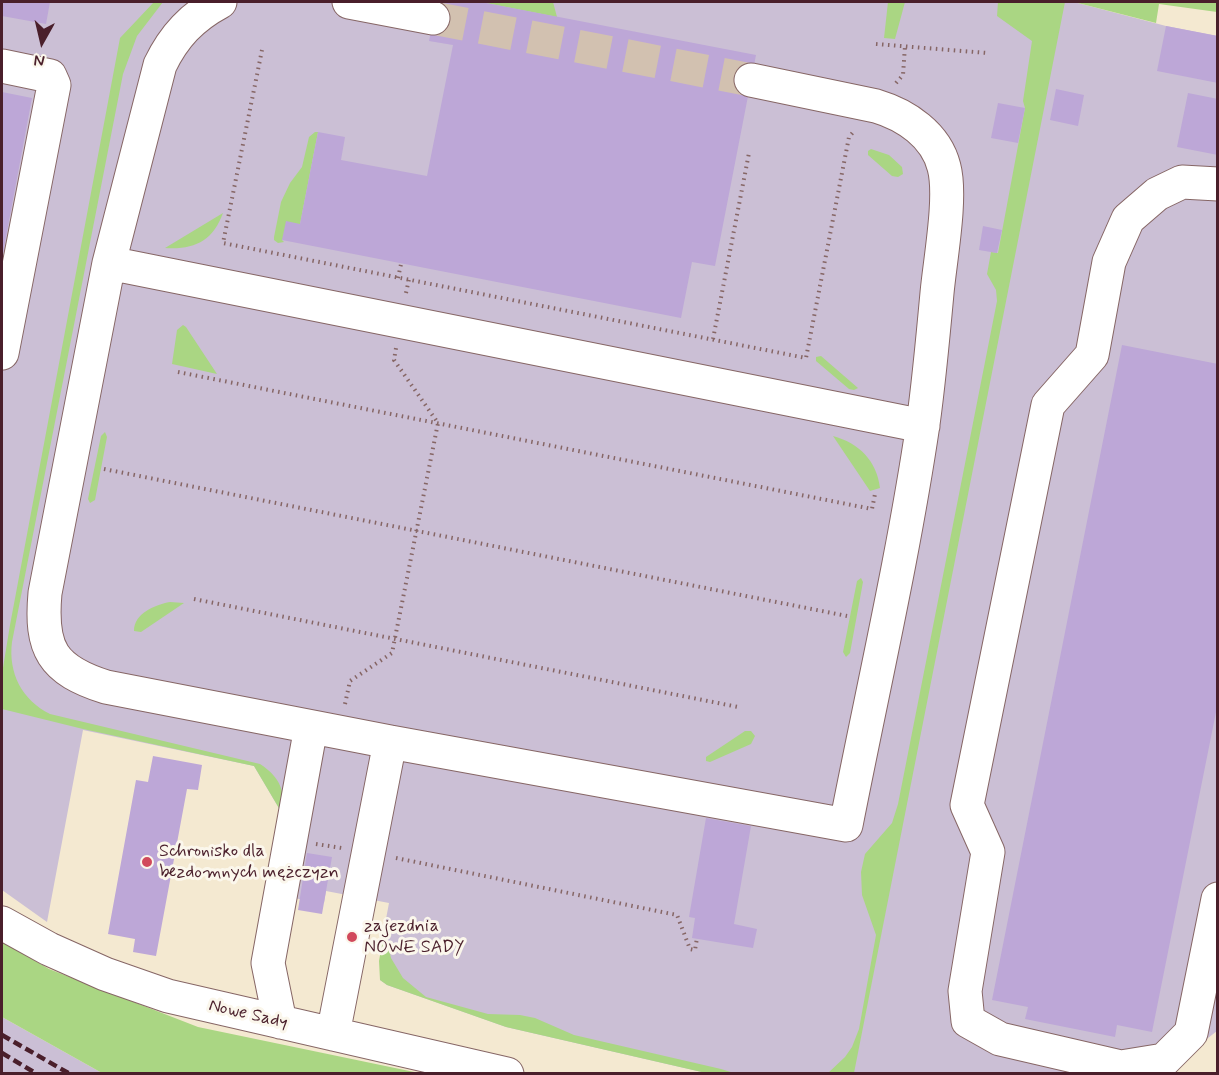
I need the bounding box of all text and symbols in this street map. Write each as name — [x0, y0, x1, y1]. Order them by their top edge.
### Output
north arrow — [12, 12, 72, 72]
text: N — [33, 49, 46, 71]
place label: Schronisko dla bezdomnych mężczyzn — [159, 841, 339, 884]
marker: Schronisko dla bezdomnych mężczyzn — [140, 855, 154, 869]
place label: zajezdnia NOWE SADY — [364, 916, 464, 958]
marker: zajezdnia NOWE SADY — [345, 930, 359, 944]
street label: Nowe Sady — [206, 995, 290, 1035]

